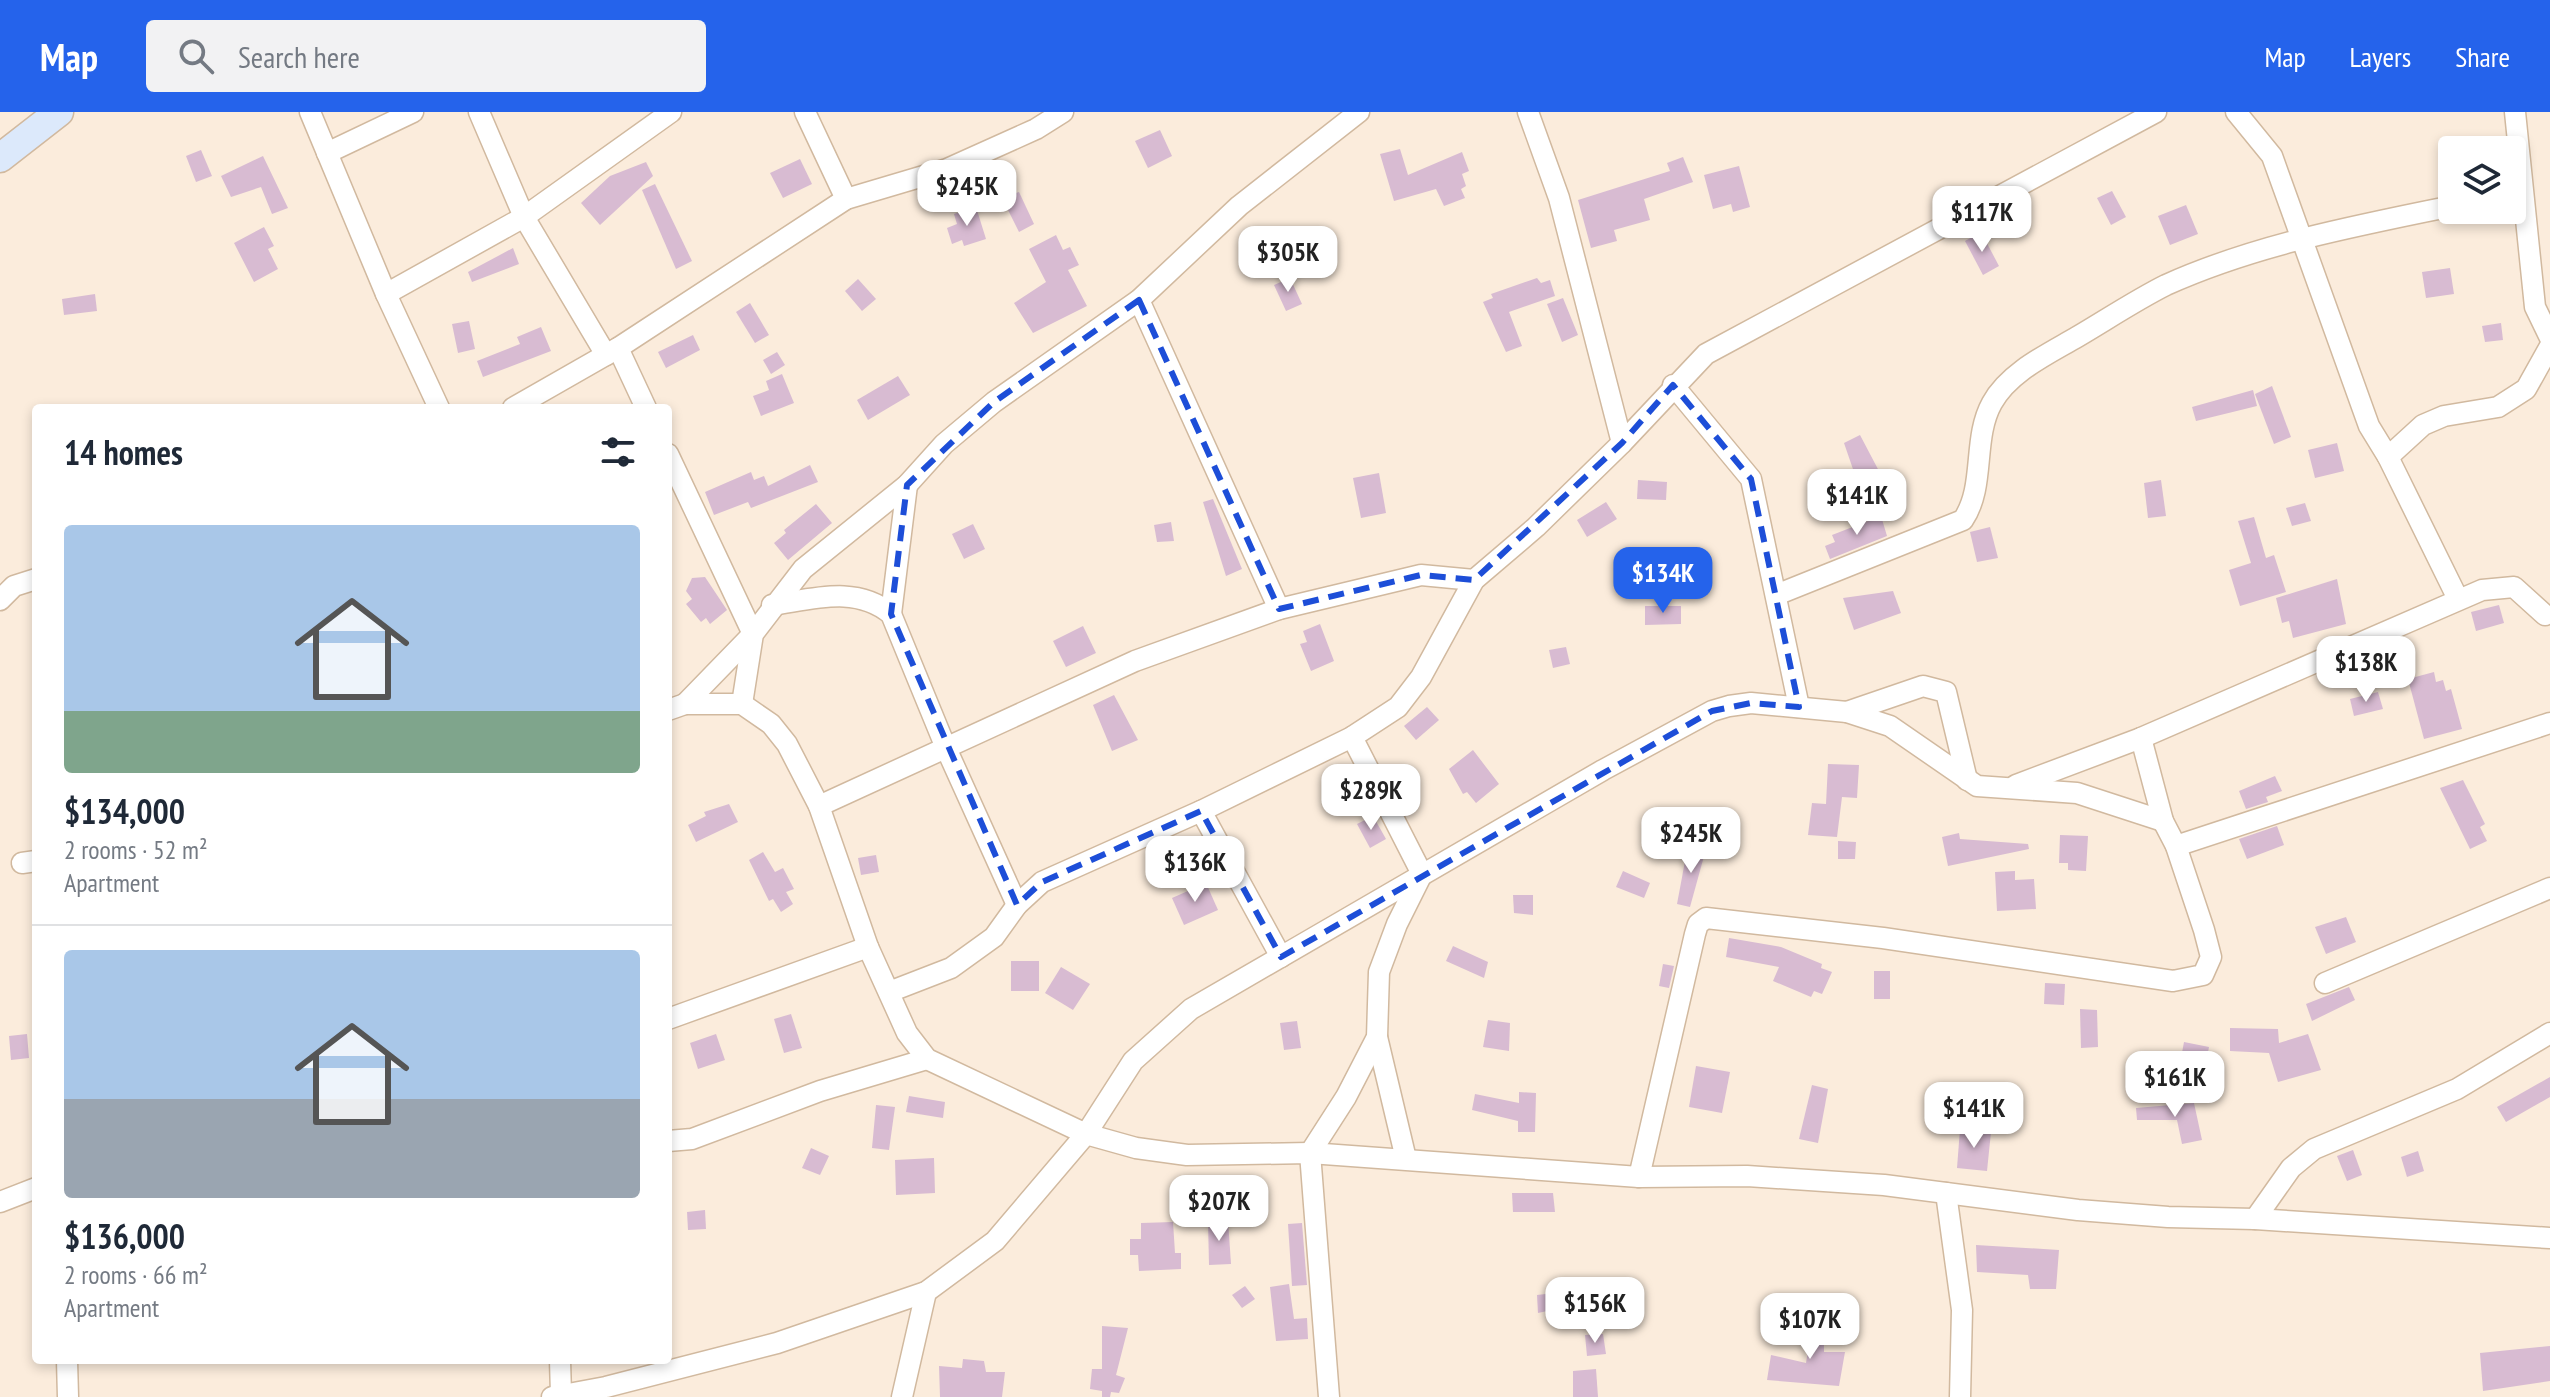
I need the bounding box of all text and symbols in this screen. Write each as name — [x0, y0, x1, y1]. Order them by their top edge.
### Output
search box — [146, 20, 706, 92]
text: Map — [40, 32, 98, 81]
icon: search — [174, 34, 218, 78]
text: Search here — [238, 37, 360, 76]
text: Map — [2264, 38, 2306, 75]
text: Layers — [2350, 38, 2411, 75]
text: Share — [2455, 38, 2510, 75]
map controls — [2438, 136, 2526, 224]
button: layers — [2438, 136, 2526, 224]
pin: $245K — [911, 160, 1023, 228]
text: $245K — [935, 169, 999, 202]
pin: $117K — [1926, 186, 2038, 254]
text: $117K — [1950, 195, 2014, 228]
pin: $305K — [1232, 226, 1344, 294]
text: $305K — [1256, 235, 1320, 268]
text: 14 homes — [64, 430, 183, 474]
icon: filters — [596, 430, 640, 474]
pin: $141K — [1801, 469, 1913, 537]
text: $141K — [1825, 478, 1889, 511]
pin: $134K — [1607, 547, 1719, 615]
text: $134K — [1631, 556, 1695, 589]
icon: home — [280, 577, 424, 721]
pin: $138K — [2310, 636, 2422, 704]
text: $138K — [2334, 645, 2398, 678]
pin: $289K — [1315, 764, 1427, 832]
text: $289K — [1339, 773, 1403, 806]
text: $134,000 — [64, 789, 185, 833]
pin: $245K — [1635, 807, 1747, 875]
text: $245K — [1659, 816, 1723, 849]
text: 2 rooms · 52 m² — [64, 833, 208, 866]
pin: $136K — [1139, 836, 1251, 904]
text: $136K — [1163, 845, 1227, 878]
text: Apartment — [64, 866, 159, 899]
icon: home — [280, 1002, 424, 1146]
pin: $161K — [2119, 1051, 2231, 1119]
text: $161K — [2143, 1060, 2207, 1093]
pin: $141K — [1918, 1082, 2030, 1150]
text: $141K — [1942, 1091, 2006, 1124]
pin: $207K — [1163, 1175, 1275, 1243]
text: $207K — [1187, 1184, 1251, 1217]
text: $136,000 — [64, 1214, 185, 1258]
text: 2 rooms · 66 m² — [64, 1258, 208, 1291]
pin: $156K — [1539, 1277, 1651, 1345]
text: $156K — [1563, 1286, 1627, 1319]
text: Apartment — [64, 1291, 159, 1324]
pin: $107K — [1754, 1293, 1866, 1361]
text: $107K — [1778, 1302, 1842, 1335]

